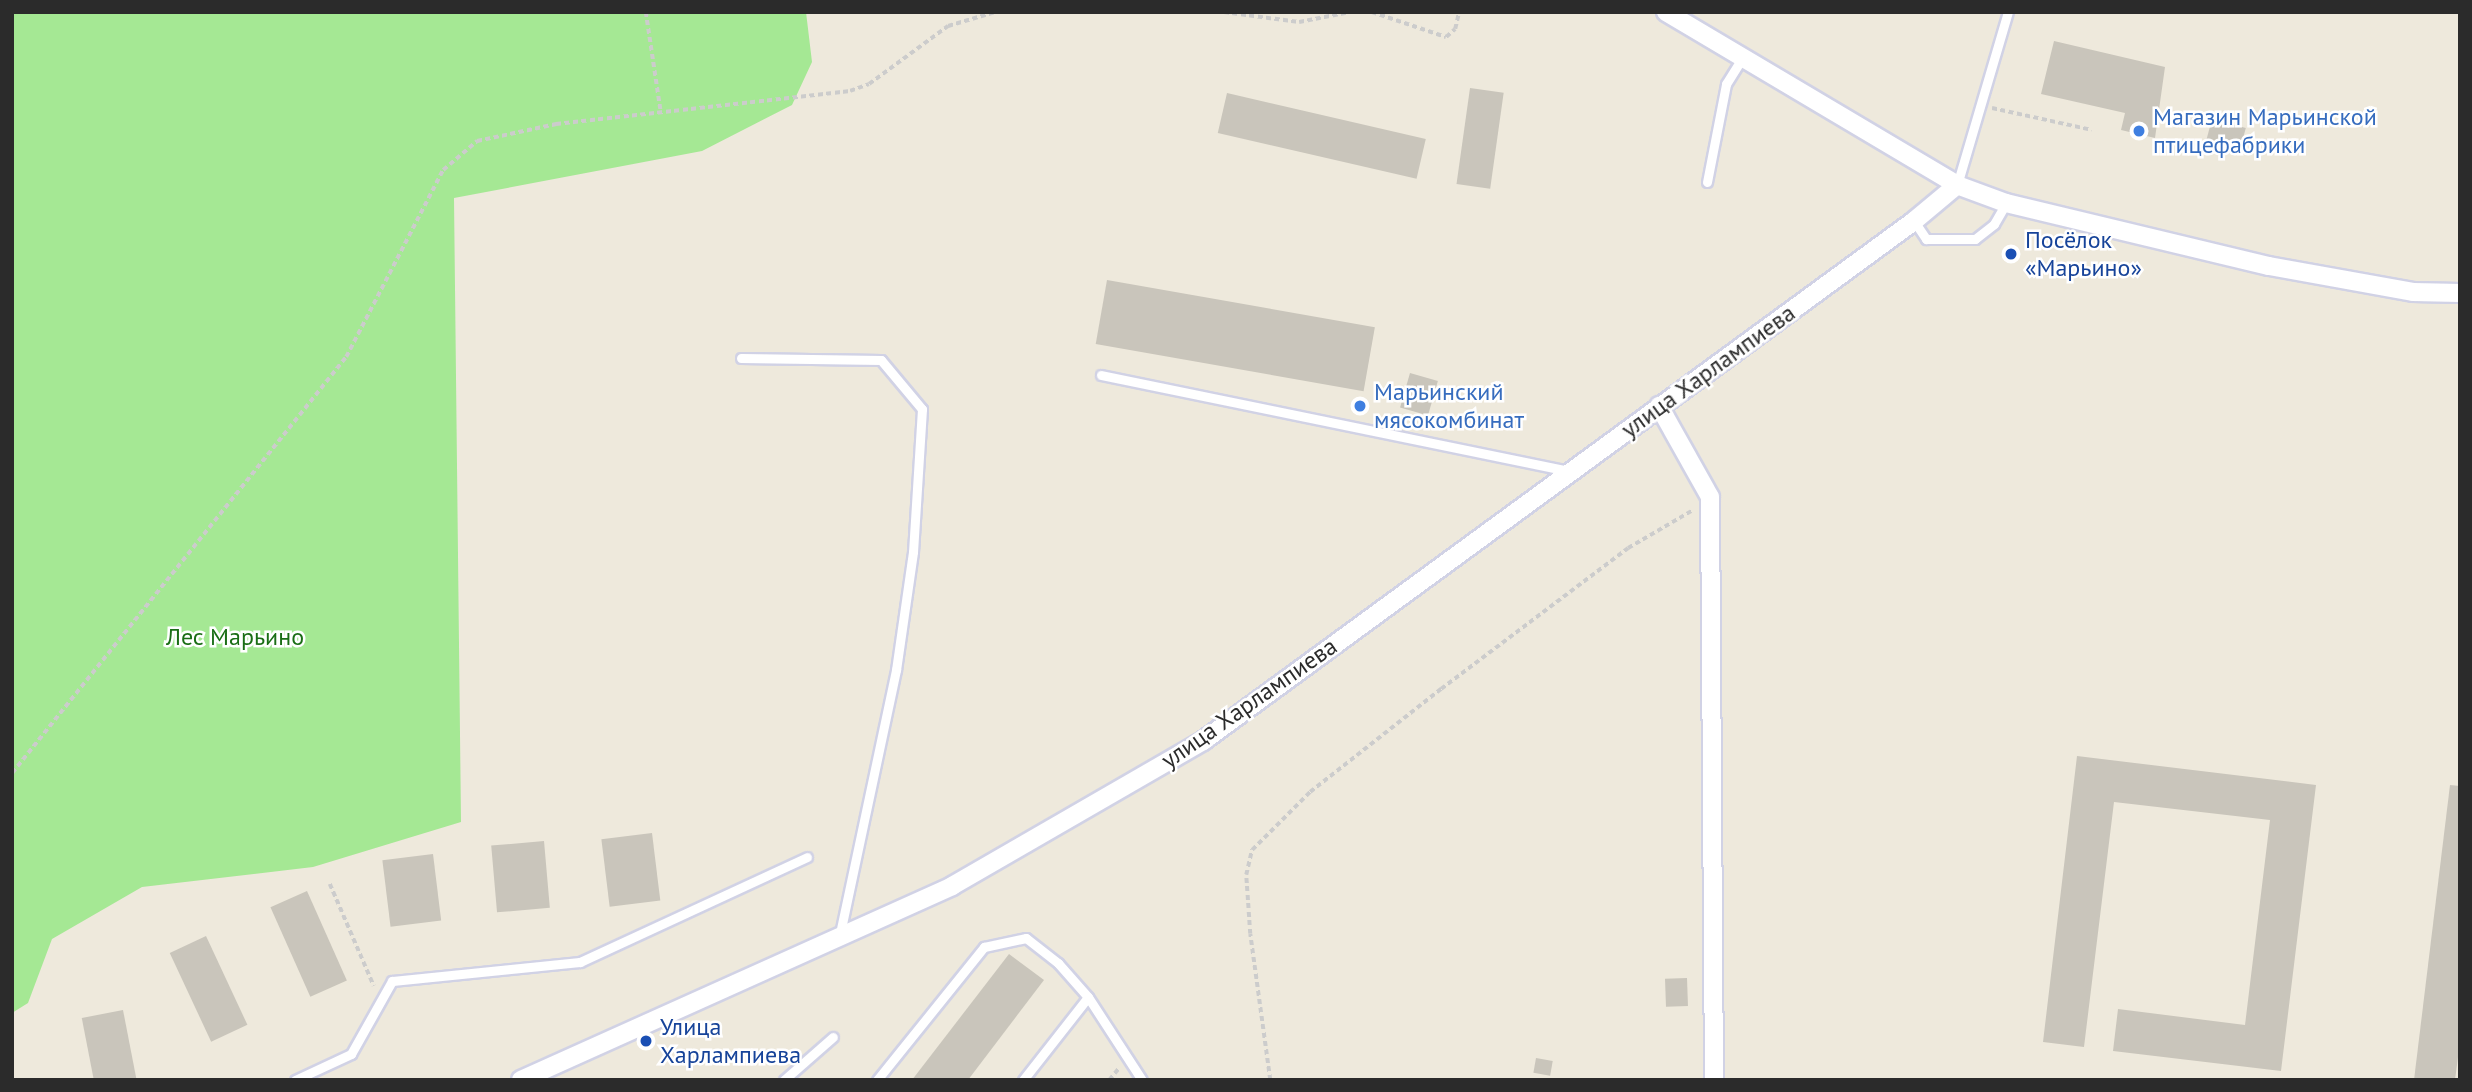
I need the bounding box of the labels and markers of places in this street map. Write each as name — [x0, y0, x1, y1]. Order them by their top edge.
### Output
place label: Магазин Марьинской птицефабрики — [2153, 103, 2377, 159]
marker: Магазин Марьинской птицефабрики — [2131, 123, 2147, 139]
place label: Посёлок «Марьино» — [2025, 226, 2142, 282]
marker: Посёлок «Марьино» — [2003, 246, 2019, 262]
place label: Марьинский мясокомбинат — [1374, 378, 1524, 434]
marker: Марьинский мясокомбинат — [1352, 398, 1368, 414]
place label: Улица Харлампиева — [660, 1013, 801, 1069]
marker: Улица Харлампиева — [638, 1033, 654, 1049]

